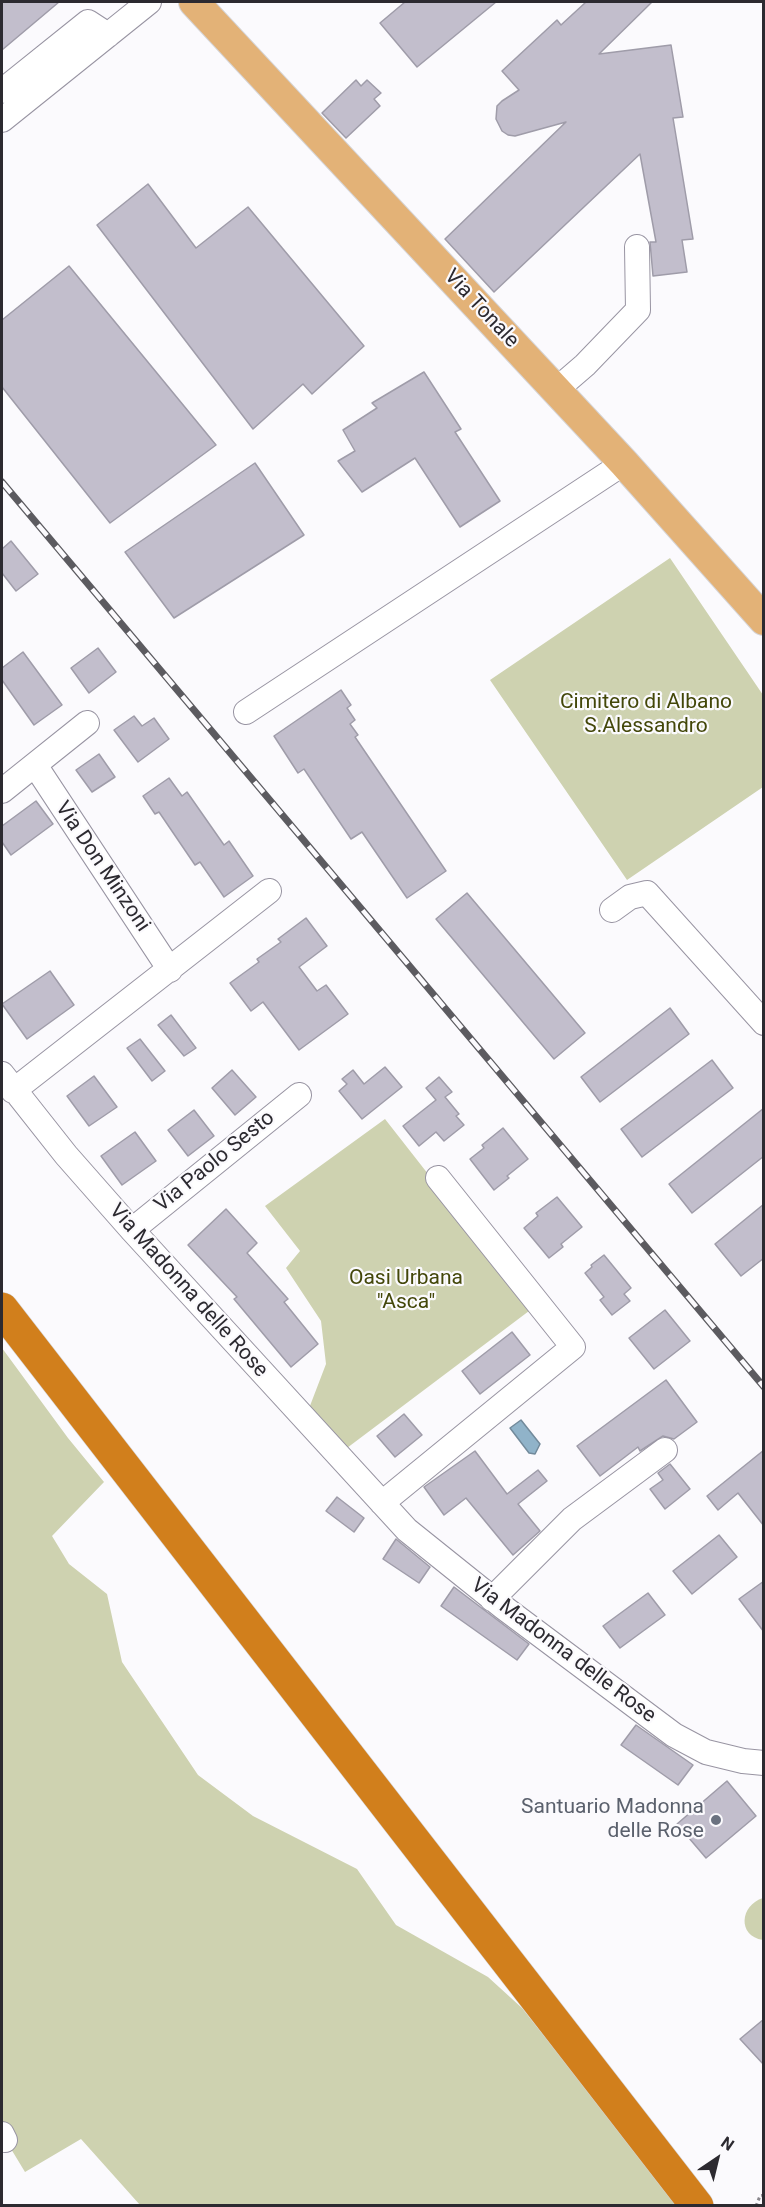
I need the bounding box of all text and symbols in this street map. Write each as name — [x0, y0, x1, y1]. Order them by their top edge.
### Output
street label: Via Tonale — [438, 265, 524, 353]
park label: Cimitero di Albano S.Alessandro — [560, 690, 732, 740]
street label: Via Don Minzoni — [49, 797, 155, 937]
street label: Via Paolo Sesto — [150, 1106, 280, 1218]
street label: Via Madonna delle Rose — [103, 1199, 273, 1383]
park label: Oasi Urbana "Asca" — [349, 1266, 463, 1316]
street label: Via Madonna delle Rose — [466, 1573, 660, 1729]
place label: Santuario Madonna delle Rose — [521, 1795, 704, 1845]
marker: Santuario Madonna delle Rose — [709, 1813, 723, 1827]
north arrow — [687, 2129, 747, 2189]
text: N — [718, 2133, 738, 2155]

